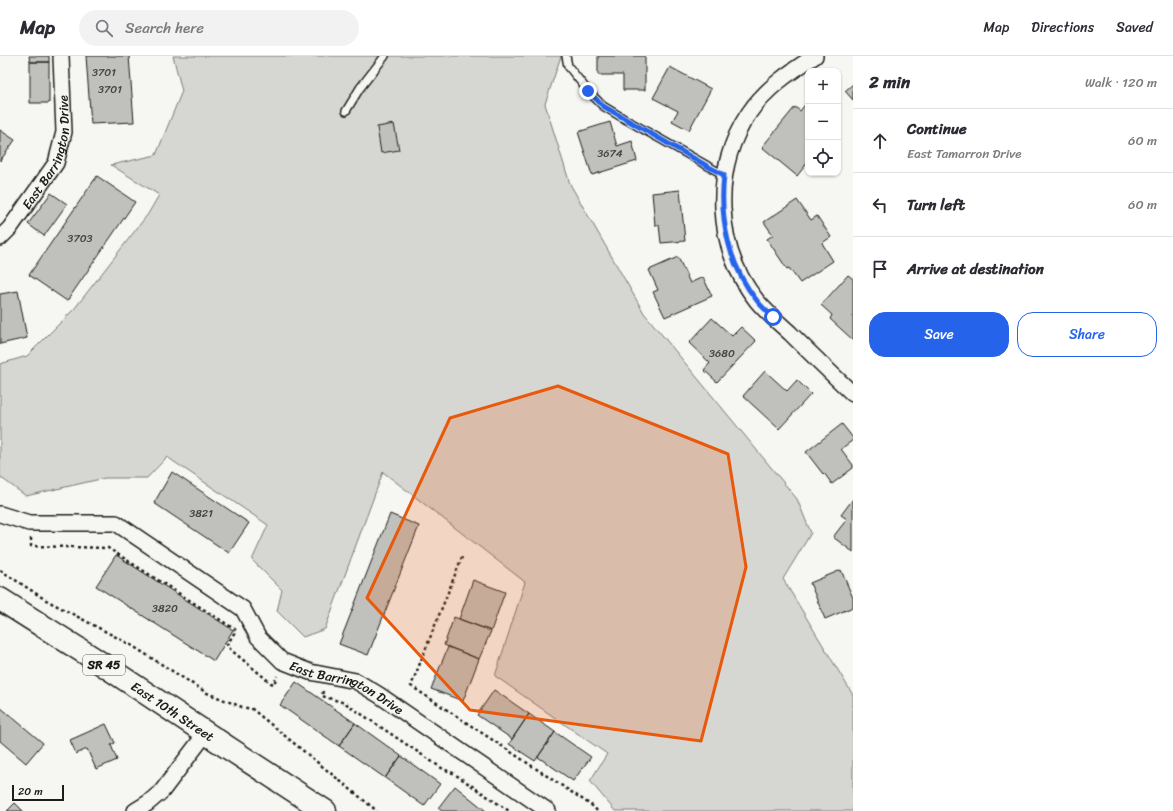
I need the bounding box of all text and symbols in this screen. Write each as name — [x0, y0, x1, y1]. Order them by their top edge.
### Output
search box — [79, 10, 359, 46]
text: Map — [20, 11, 55, 44]
text: Search here — [125, 15, 204, 41]
text: Map — [983, 15, 1009, 40]
text: Directions — [1031, 15, 1094, 40]
text: Saved — [1116, 15, 1153, 40]
icon: search — [93, 17, 115, 39]
house number: 3701 — [92, 63, 116, 82]
text: 2 min — [869, 67, 910, 97]
map controls — [805, 68, 841, 176]
button: + — [805, 68, 841, 104]
text: Walk · 120 m — [1085, 71, 1157, 94]
house number: 3701 — [98, 80, 122, 99]
route end — [579, 82, 597, 100]
street label: East Barrington Drive — [15, 95, 76, 214]
button: − — [805, 104, 841, 140]
text: Continue — [907, 116, 967, 142]
text: 60 m — [1128, 129, 1157, 152]
icon: ahead — [869, 130, 891, 152]
button: locate — [805, 140, 841, 176]
text: East Tamarron Drive — [907, 142, 1022, 165]
house number: 3674 — [597, 144, 623, 163]
text: Turn left — [907, 192, 965, 218]
text: 60 m — [1128, 193, 1157, 216]
icon: left — [869, 194, 891, 216]
house number: 3703 — [67, 229, 93, 248]
text: Arrive at destination — [907, 256, 1044, 282]
icon: arrive — [869, 258, 891, 280]
route start — [764, 308, 782, 326]
button: Save — [869, 312, 1009, 357]
button: Share — [1017, 312, 1157, 357]
house number: 3680 — [709, 344, 735, 363]
house number: 3821 — [189, 504, 213, 523]
house number: 3820 — [152, 599, 178, 618]
street label: East Barrington Drive — [286, 654, 409, 720]
road number: SR 45 — [83, 655, 125, 675]
street label: East 10th Street — [126, 675, 220, 747]
text: 20 m — [18, 782, 43, 801]
scale bar — [12, 783, 64, 802]

